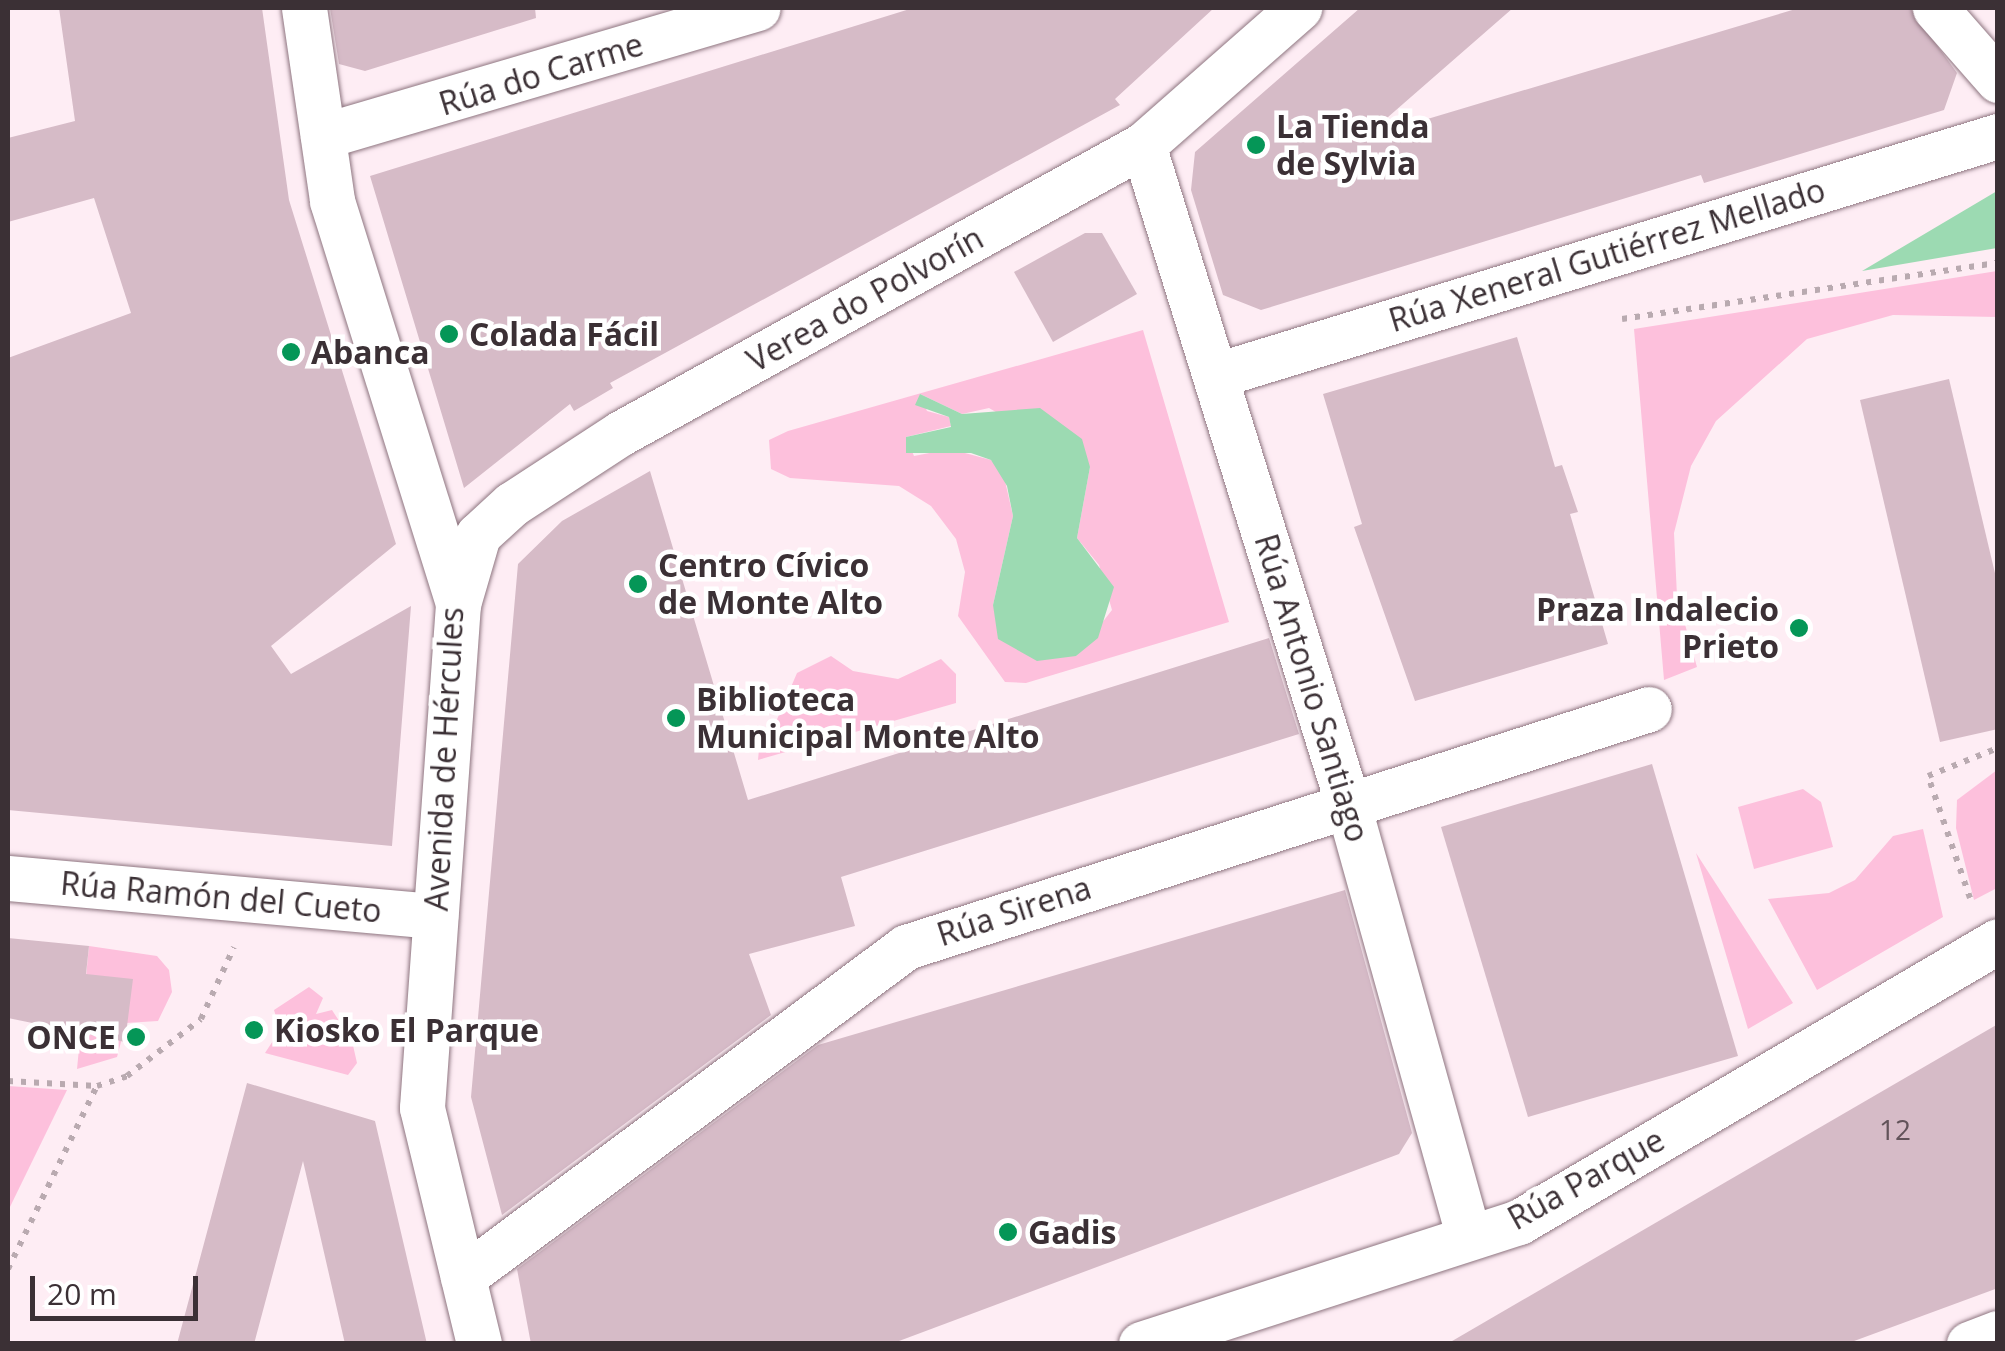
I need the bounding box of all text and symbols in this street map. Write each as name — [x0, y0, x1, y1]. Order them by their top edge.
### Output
street label: Rúa do Carme — [434, 25, 648, 123]
place label: La Tienda de Sylvia — [1276, 108, 1430, 183]
marker: La Tienda de Sylvia — [1245, 134, 1267, 156]
street label: Rúa Xeneral Gutiérrez Mellado — [1384, 170, 1830, 340]
street label: Verea do Polvorín — [740, 218, 990, 380]
place label: Colada Fácil — [469, 315, 659, 353]
marker: Colada Fácil — [438, 323, 460, 345]
place label: Abanca — [311, 333, 429, 371]
marker: Abanca — [280, 341, 302, 363]
street label: Rúa Antonio Santiago — [1247, 529, 1377, 847]
place label: Centro Cívico de Monte Alto — [658, 547, 883, 622]
marker: Centro Cívico de Monte Alto — [627, 573, 649, 595]
place label: Praza Indalecio Prieto — [1536, 591, 1779, 666]
street label: Avenida de Hércules — [417, 606, 471, 912]
marker: Praza Indalecio Prieto — [1788, 617, 1810, 639]
place label: Biblioteca Municipal Monte Alto — [696, 681, 1040, 756]
marker: Biblioteca Municipal Monte Alto — [665, 707, 687, 729]
street label: Rúa Ramón del Cueto — [59, 864, 383, 930]
street label: Rúa Sirena — [932, 868, 1096, 954]
place label: Kiosko El Parque — [274, 1011, 539, 1049]
place label: ONCE — [26, 1018, 116, 1056]
marker: Kiosko El Parque — [243, 1019, 265, 1041]
marker: ONCE — [125, 1026, 147, 1048]
house number: 12 — [1879, 1112, 1911, 1146]
street label: Rúa Parque — [1501, 1120, 1671, 1238]
place label: Gadis — [1028, 1213, 1116, 1251]
marker: Gadis — [997, 1221, 1019, 1243]
scale bar — [35, 1256, 202, 1318]
text: 20 m — [47, 1273, 117, 1314]

